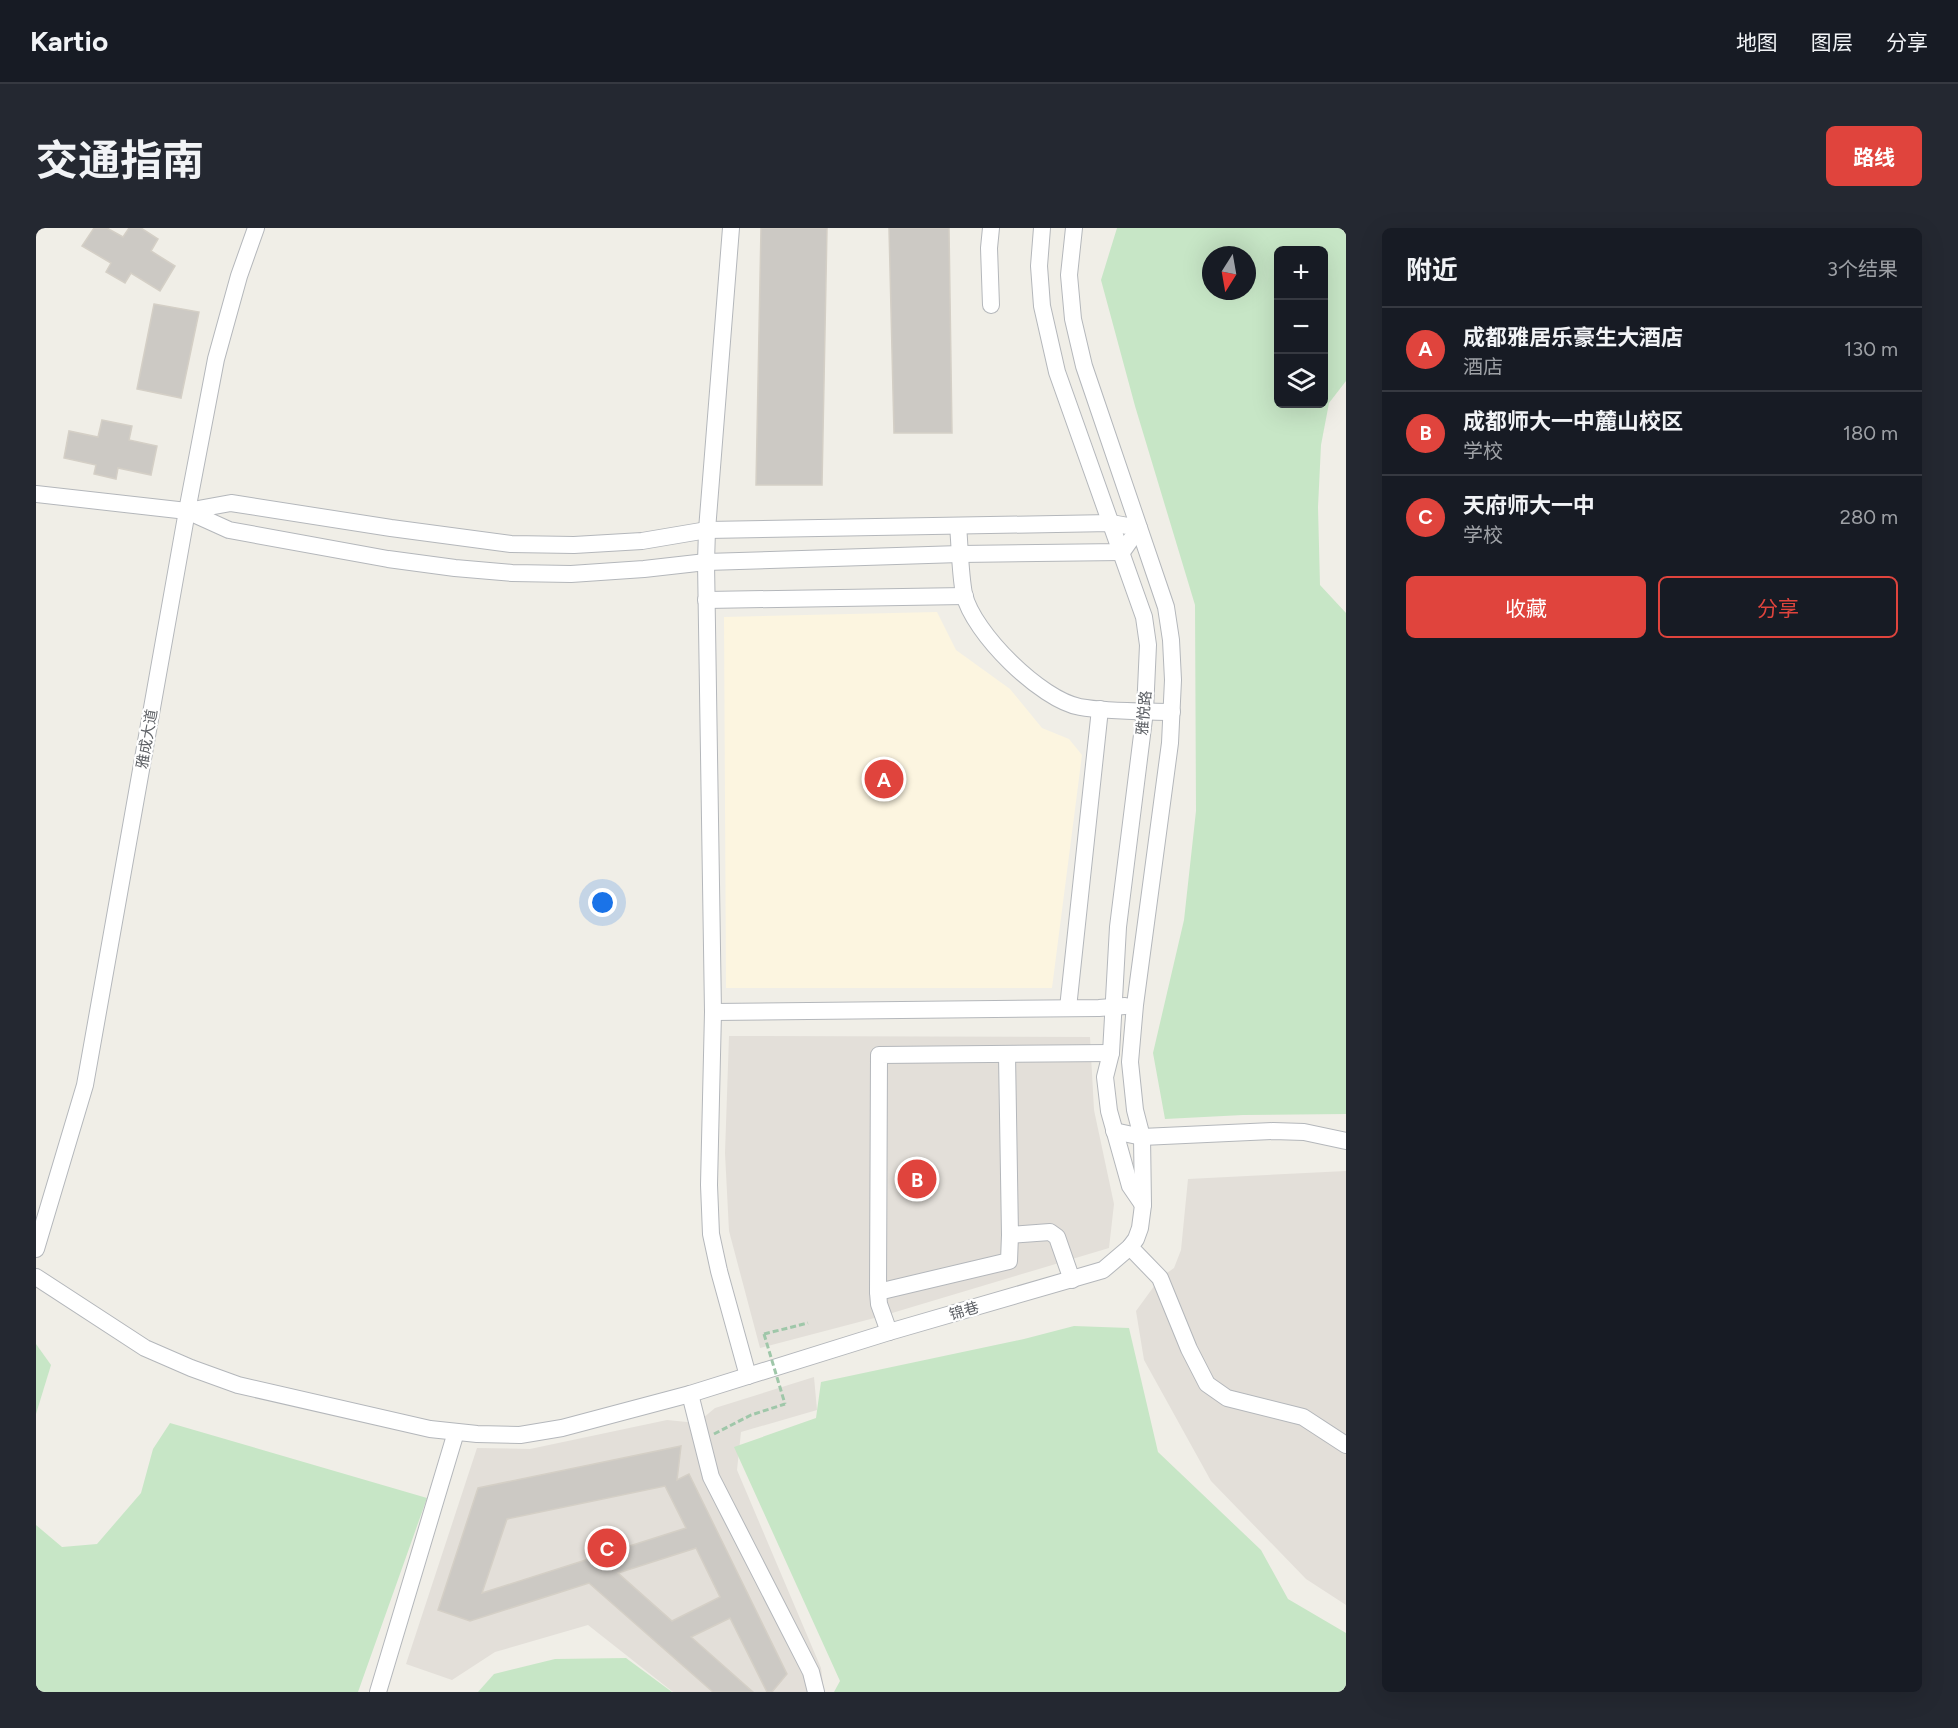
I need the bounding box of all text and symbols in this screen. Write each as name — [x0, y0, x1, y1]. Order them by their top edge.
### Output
text: Kartio — [30, 24, 108, 58]
text: 地图 — [1736, 30, 1778, 55]
text: 图层 — [1811, 30, 1853, 55]
text: 分享 — [1886, 30, 1928, 55]
button: 路线 — [1826, 126, 1922, 186]
text: 交通指南 — [36, 135, 204, 186]
north arrow — [1202, 246, 1256, 300]
map controls — [1274, 246, 1328, 408]
button: + — [1274, 246, 1328, 300]
text: 附近 — [1406, 254, 1458, 286]
text: 3个结果 — [1827, 257, 1898, 281]
button: − — [1274, 300, 1328, 354]
text: 成都雅居乐豪生大酒店 — [1463, 324, 1683, 351]
text: A — [1418, 337, 1433, 361]
text: 130 m — [1844, 337, 1898, 361]
button: layers — [1274, 354, 1328, 408]
text: 酒店 — [1463, 355, 1503, 379]
text: 成都师大一中麓山校区 — [1463, 408, 1683, 435]
text: B — [1419, 421, 1432, 445]
text: 180 m — [1843, 421, 1898, 445]
text: 学校 — [1463, 439, 1503, 463]
text: 天府师大一中 — [1463, 492, 1595, 519]
text: C — [1418, 505, 1433, 529]
text: 280 m — [1840, 505, 1898, 529]
text: 学校 — [1463, 523, 1503, 547]
button: 收藏 — [1406, 576, 1646, 638]
button: 分享 — [1658, 576, 1898, 638]
street label: 雅悦路 — [1133, 690, 1155, 736]
street label: 雅成大道 — [133, 708, 161, 770]
pin: A — [864, 756, 904, 802]
your location — [588, 888, 617, 917]
pin: B — [898, 1156, 936, 1202]
street label: 锦巷 — [947, 1298, 981, 1324]
pin: C — [588, 1526, 626, 1570]

